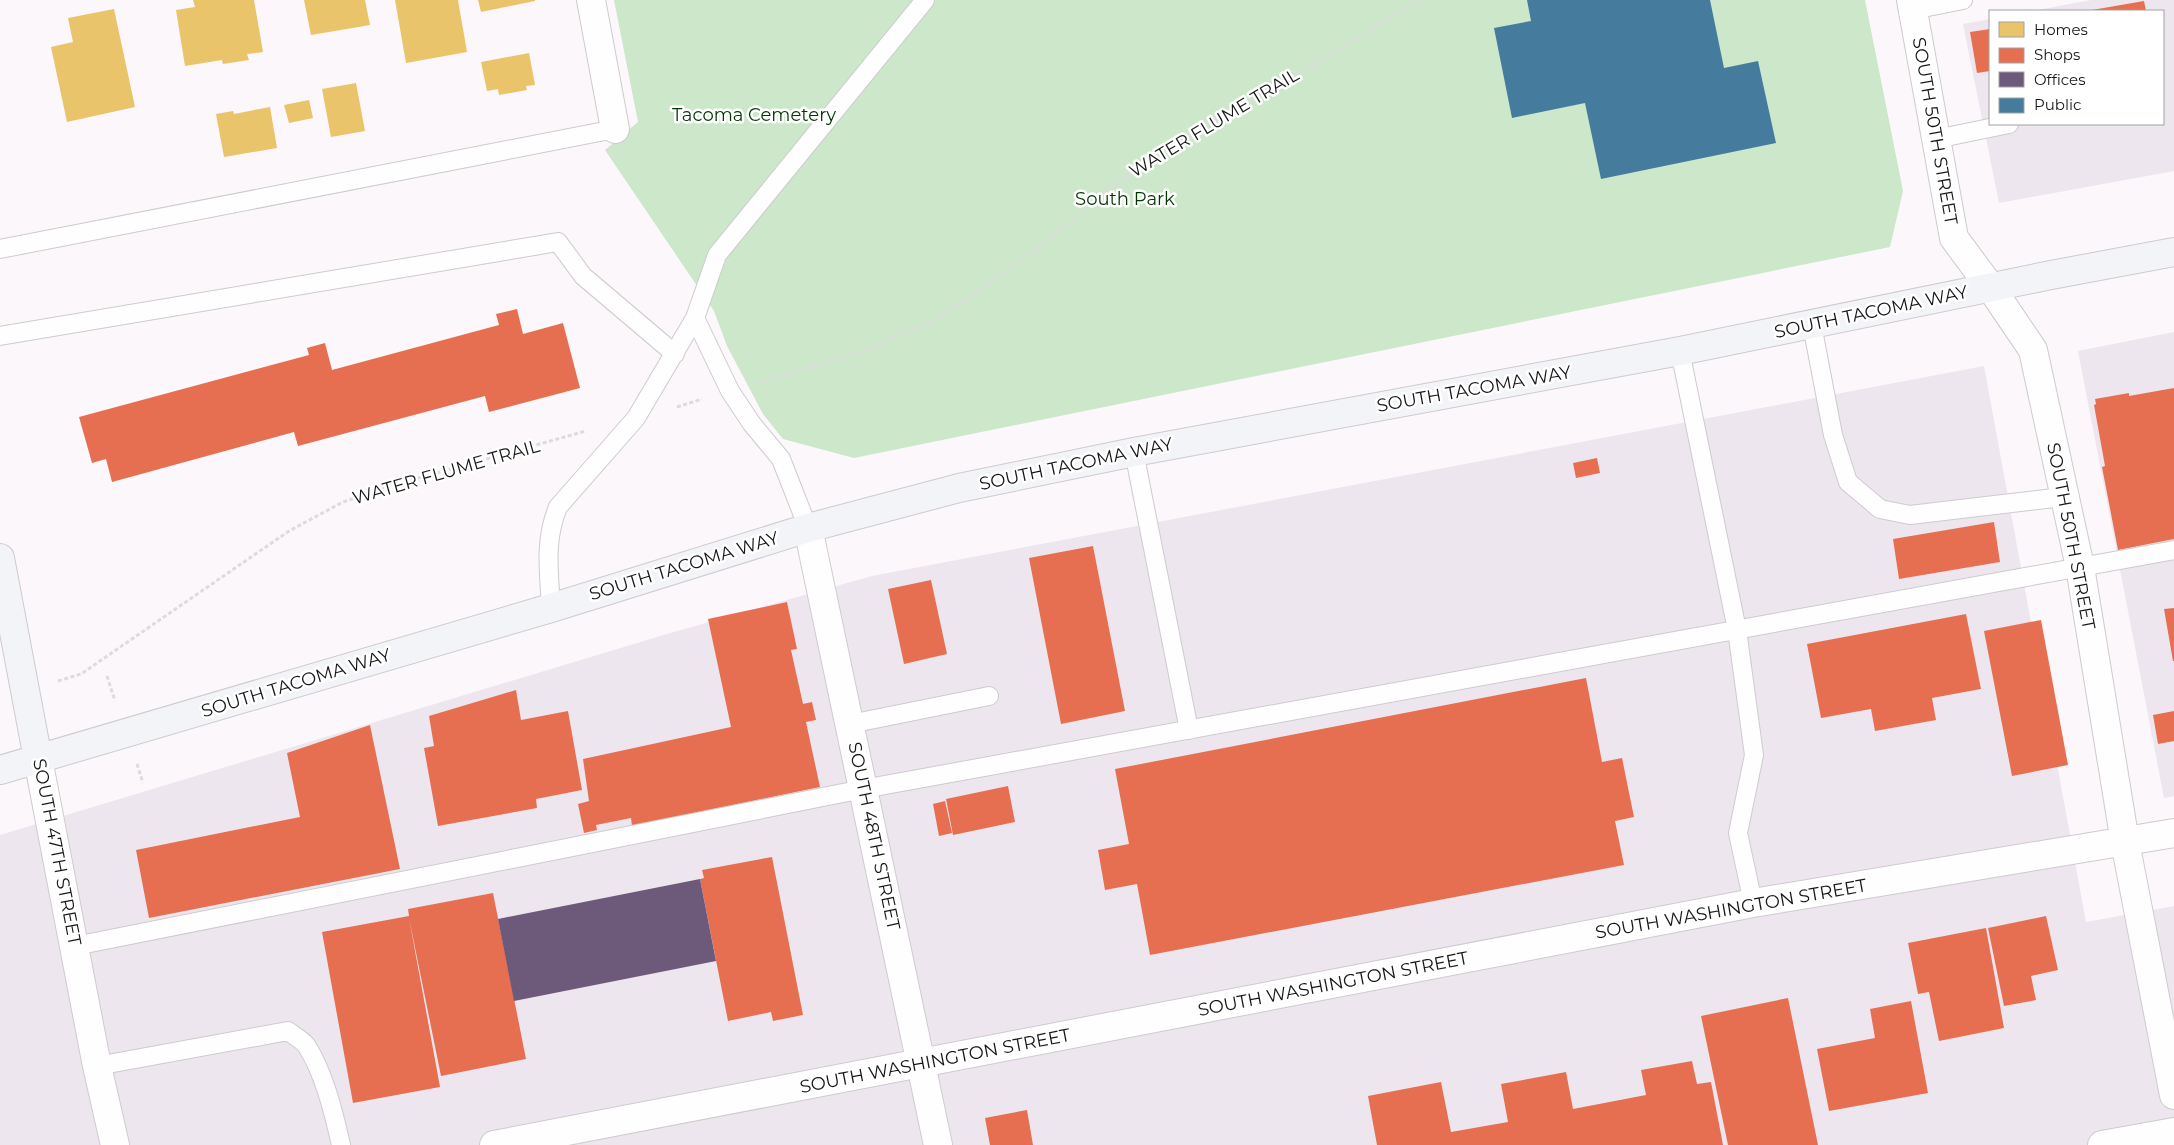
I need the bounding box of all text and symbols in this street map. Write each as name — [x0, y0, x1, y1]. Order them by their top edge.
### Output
legend — [1989, 10, 2164, 125]
text: Homes — [2034, 20, 2088, 39]
street label: SOUTH 50TH STREET — [1908, 36, 1962, 227]
text: Shops — [2034, 45, 2080, 64]
street label: WATER FLUME TRAIL — [1125, 63, 1303, 182]
text: Offices — [2034, 70, 2086, 89]
text: Public — [2034, 95, 2082, 114]
park label: Tacoma Cemetery — [672, 104, 836, 126]
park label: South Park — [1075, 188, 1175, 210]
street label: SOUTH TACOMA WAY — [1772, 281, 1970, 343]
street label: SOUTH TACOMA WAY — [1375, 361, 1574, 417]
street label: SOUTH TACOMA WAY — [977, 433, 1175, 495]
street label: WATER FLUME TRAIL — [350, 435, 543, 509]
street label: SOUTH 50TH STREET — [2042, 441, 2100, 632]
street label: SOUTH TACOMA WAY — [586, 526, 782, 605]
street label: SOUTH TACOMA WAY — [198, 643, 394, 722]
street label: SOUTH 48TH STREET — [843, 740, 905, 933]
street label: SOUTH 47TH STREET — [28, 757, 86, 948]
street label: SOUTH WASHINGTON STREET — [1594, 874, 1869, 944]
street label: SOUTH WASHINGTON STREET — [1196, 947, 1471, 1021]
street label: SOUTH WASHINGTON STREET — [798, 1024, 1073, 1098]

